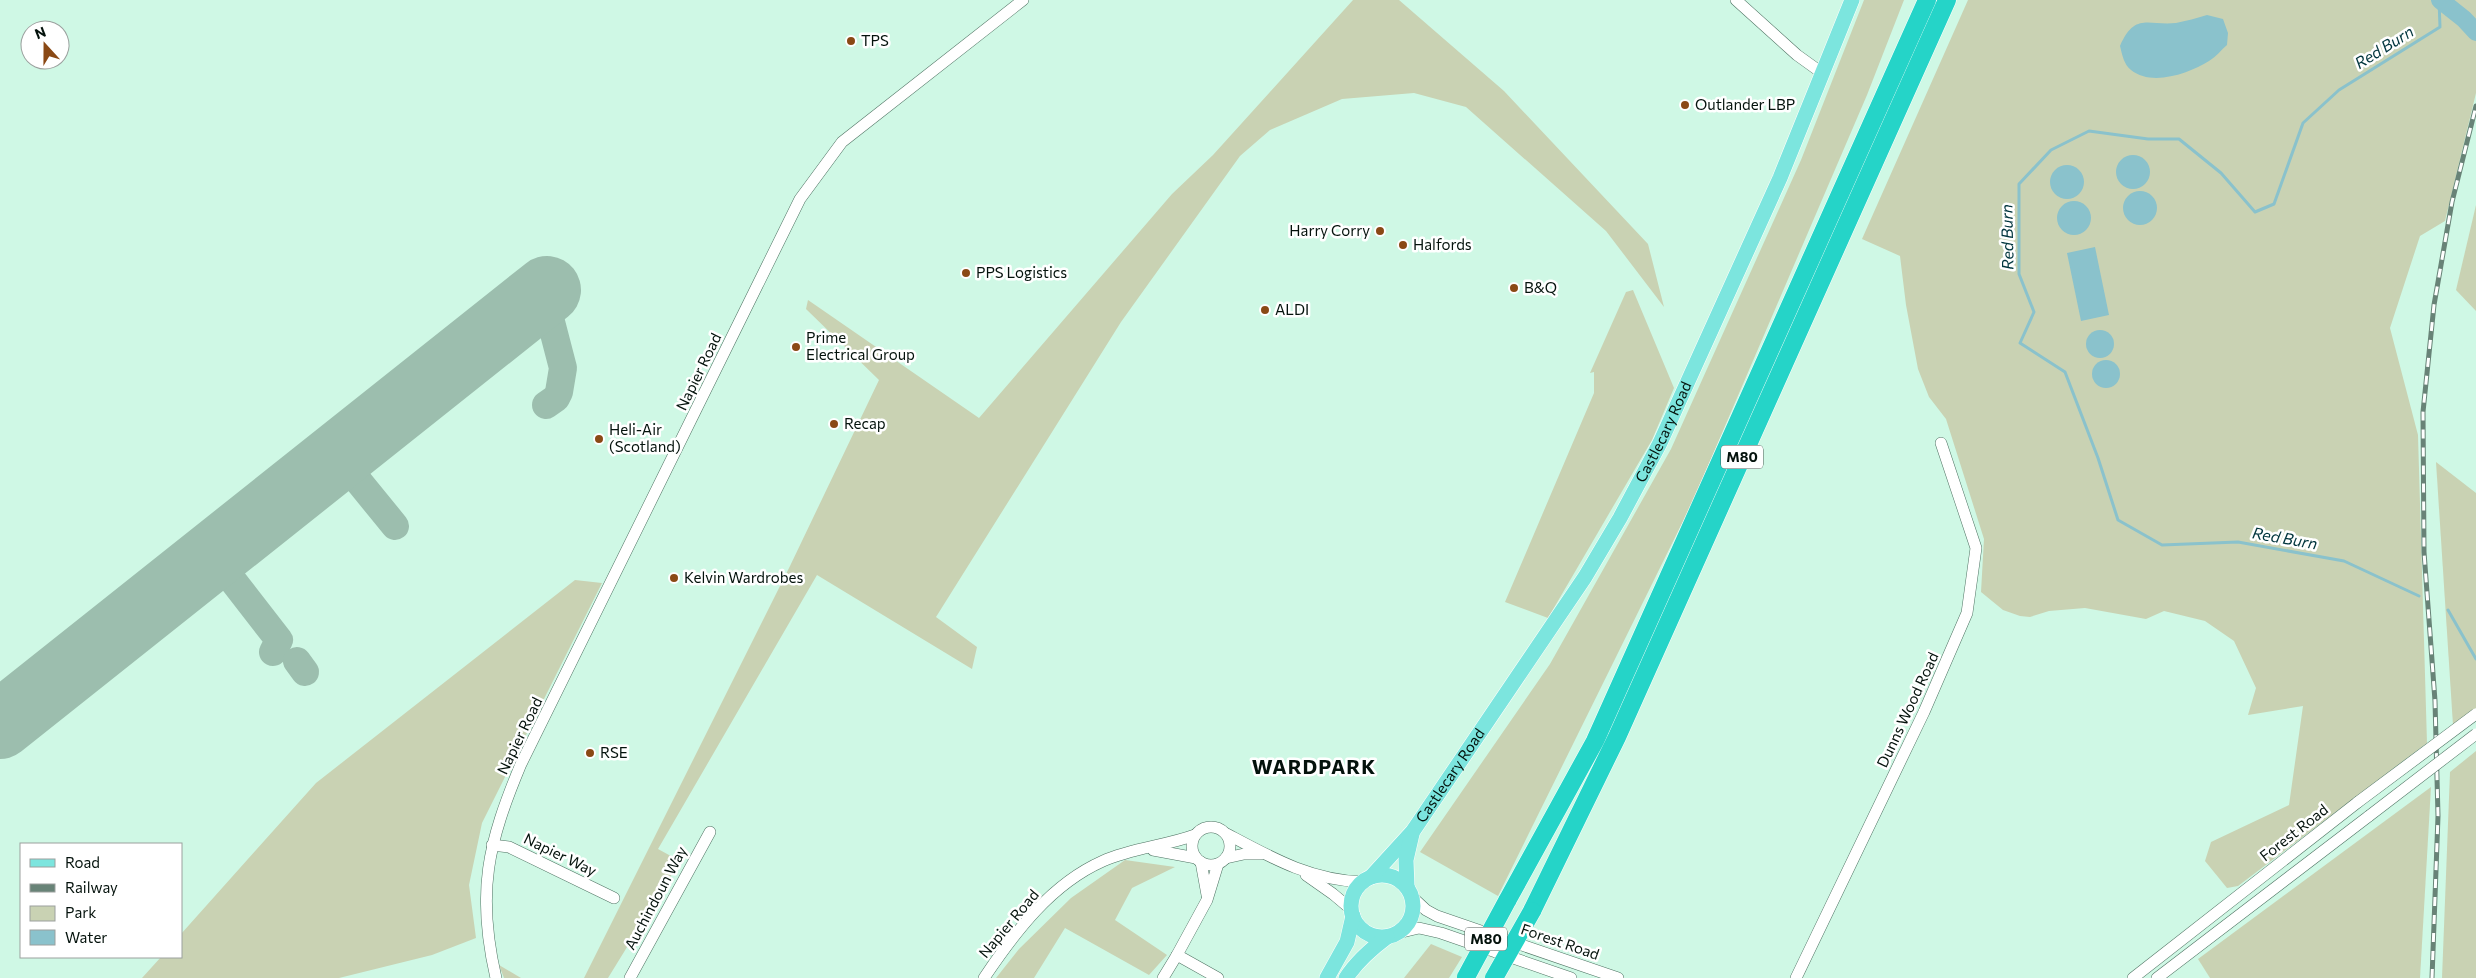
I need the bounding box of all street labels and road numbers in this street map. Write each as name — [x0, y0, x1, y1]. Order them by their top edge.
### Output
street label: Napier Road — [672, 330, 725, 413]
street label: Castlecary Road — [1631, 379, 1695, 485]
road number: M80 — [1721, 446, 1763, 468]
street label: Dunns Wood Road — [1873, 649, 1942, 770]
street label: Napier Road — [493, 694, 546, 777]
street label: Castlecary Road — [1411, 725, 1488, 826]
street label: Forest Road — [2256, 800, 2331, 864]
street label: Napier Way — [521, 829, 600, 880]
street label: Auchindoun Way — [620, 843, 690, 952]
street label: Napier Road — [974, 886, 1042, 961]
street label: Forest Road — [1519, 919, 1602, 963]
road number: M80 — [1465, 928, 1507, 951]

